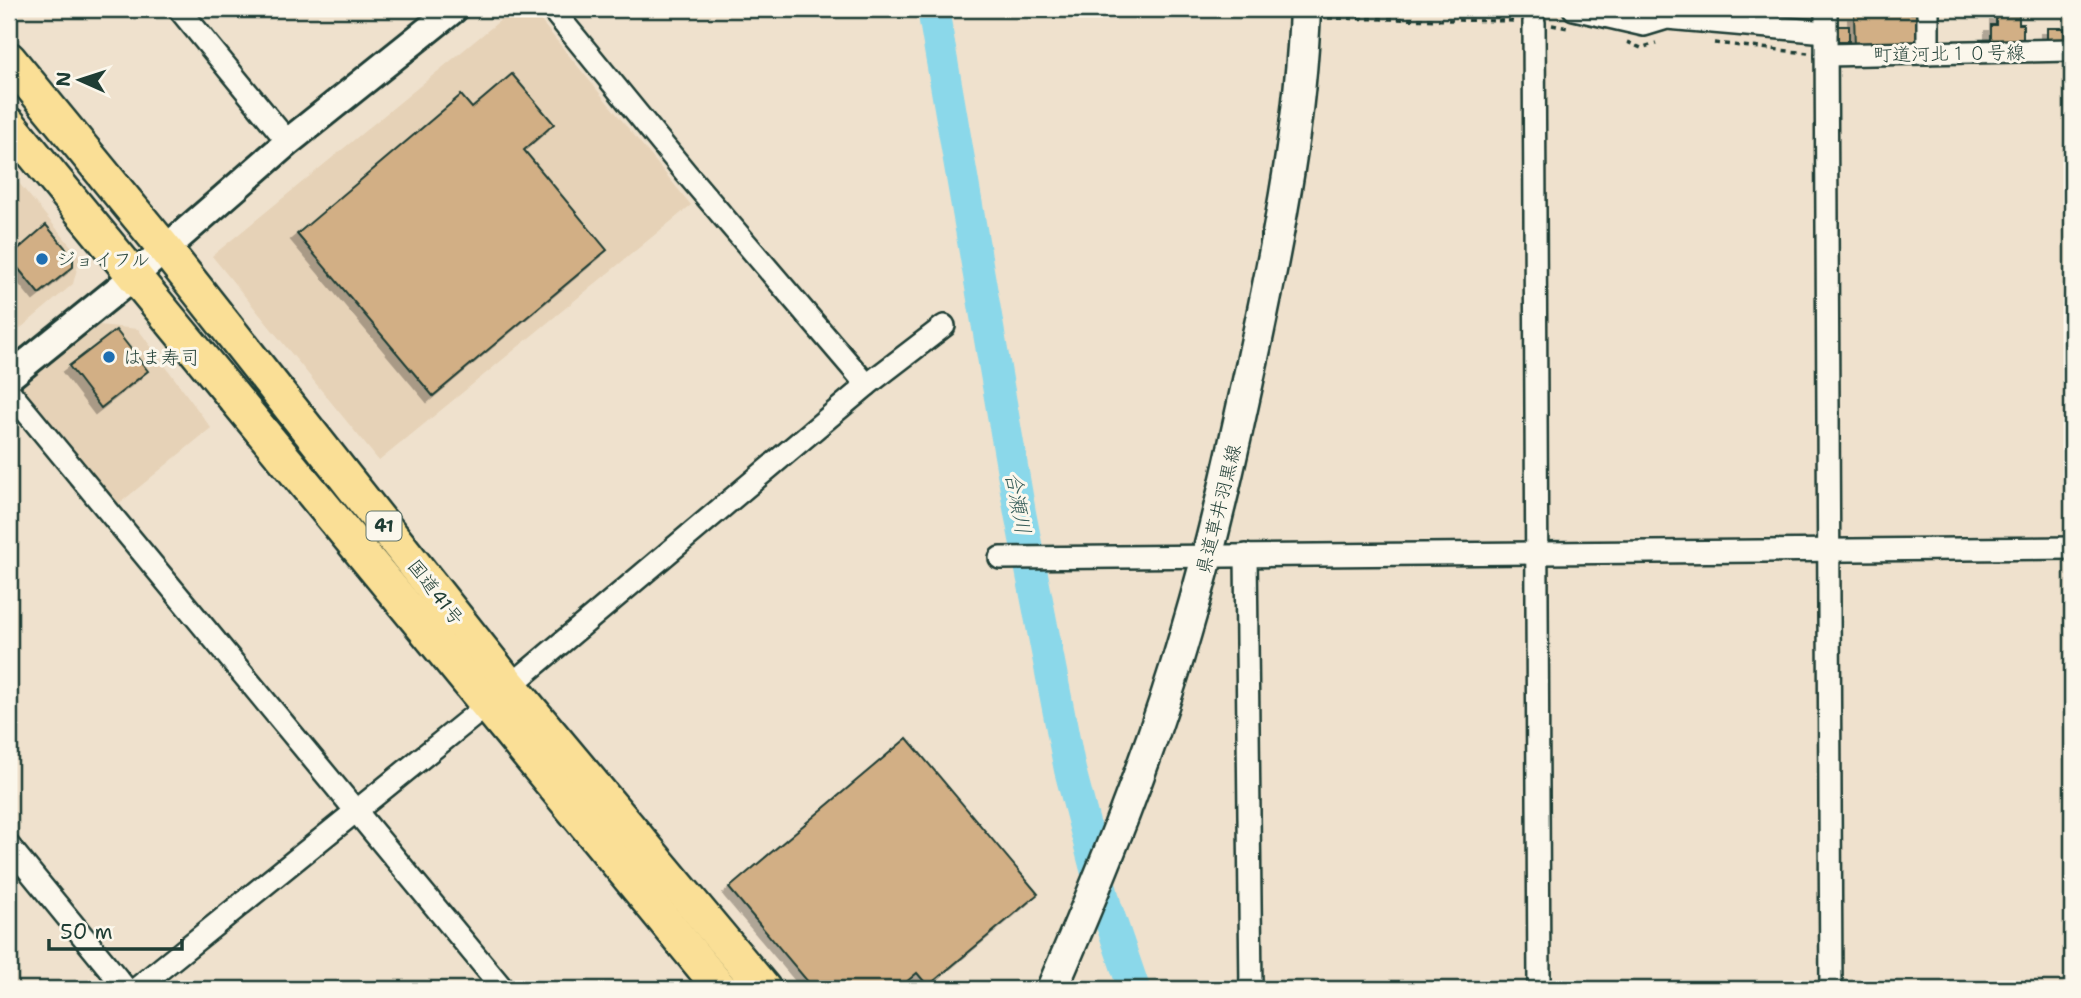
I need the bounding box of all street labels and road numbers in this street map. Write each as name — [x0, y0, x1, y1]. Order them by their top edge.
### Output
street label: 町道河北１０号線 — [1873, 40, 2025, 67]
street label: 県道草井羽黒線 — [1190, 442, 1247, 577]
road number: 41 — [366, 512, 402, 540]
street label: 国道41号 — [402, 554, 469, 630]

